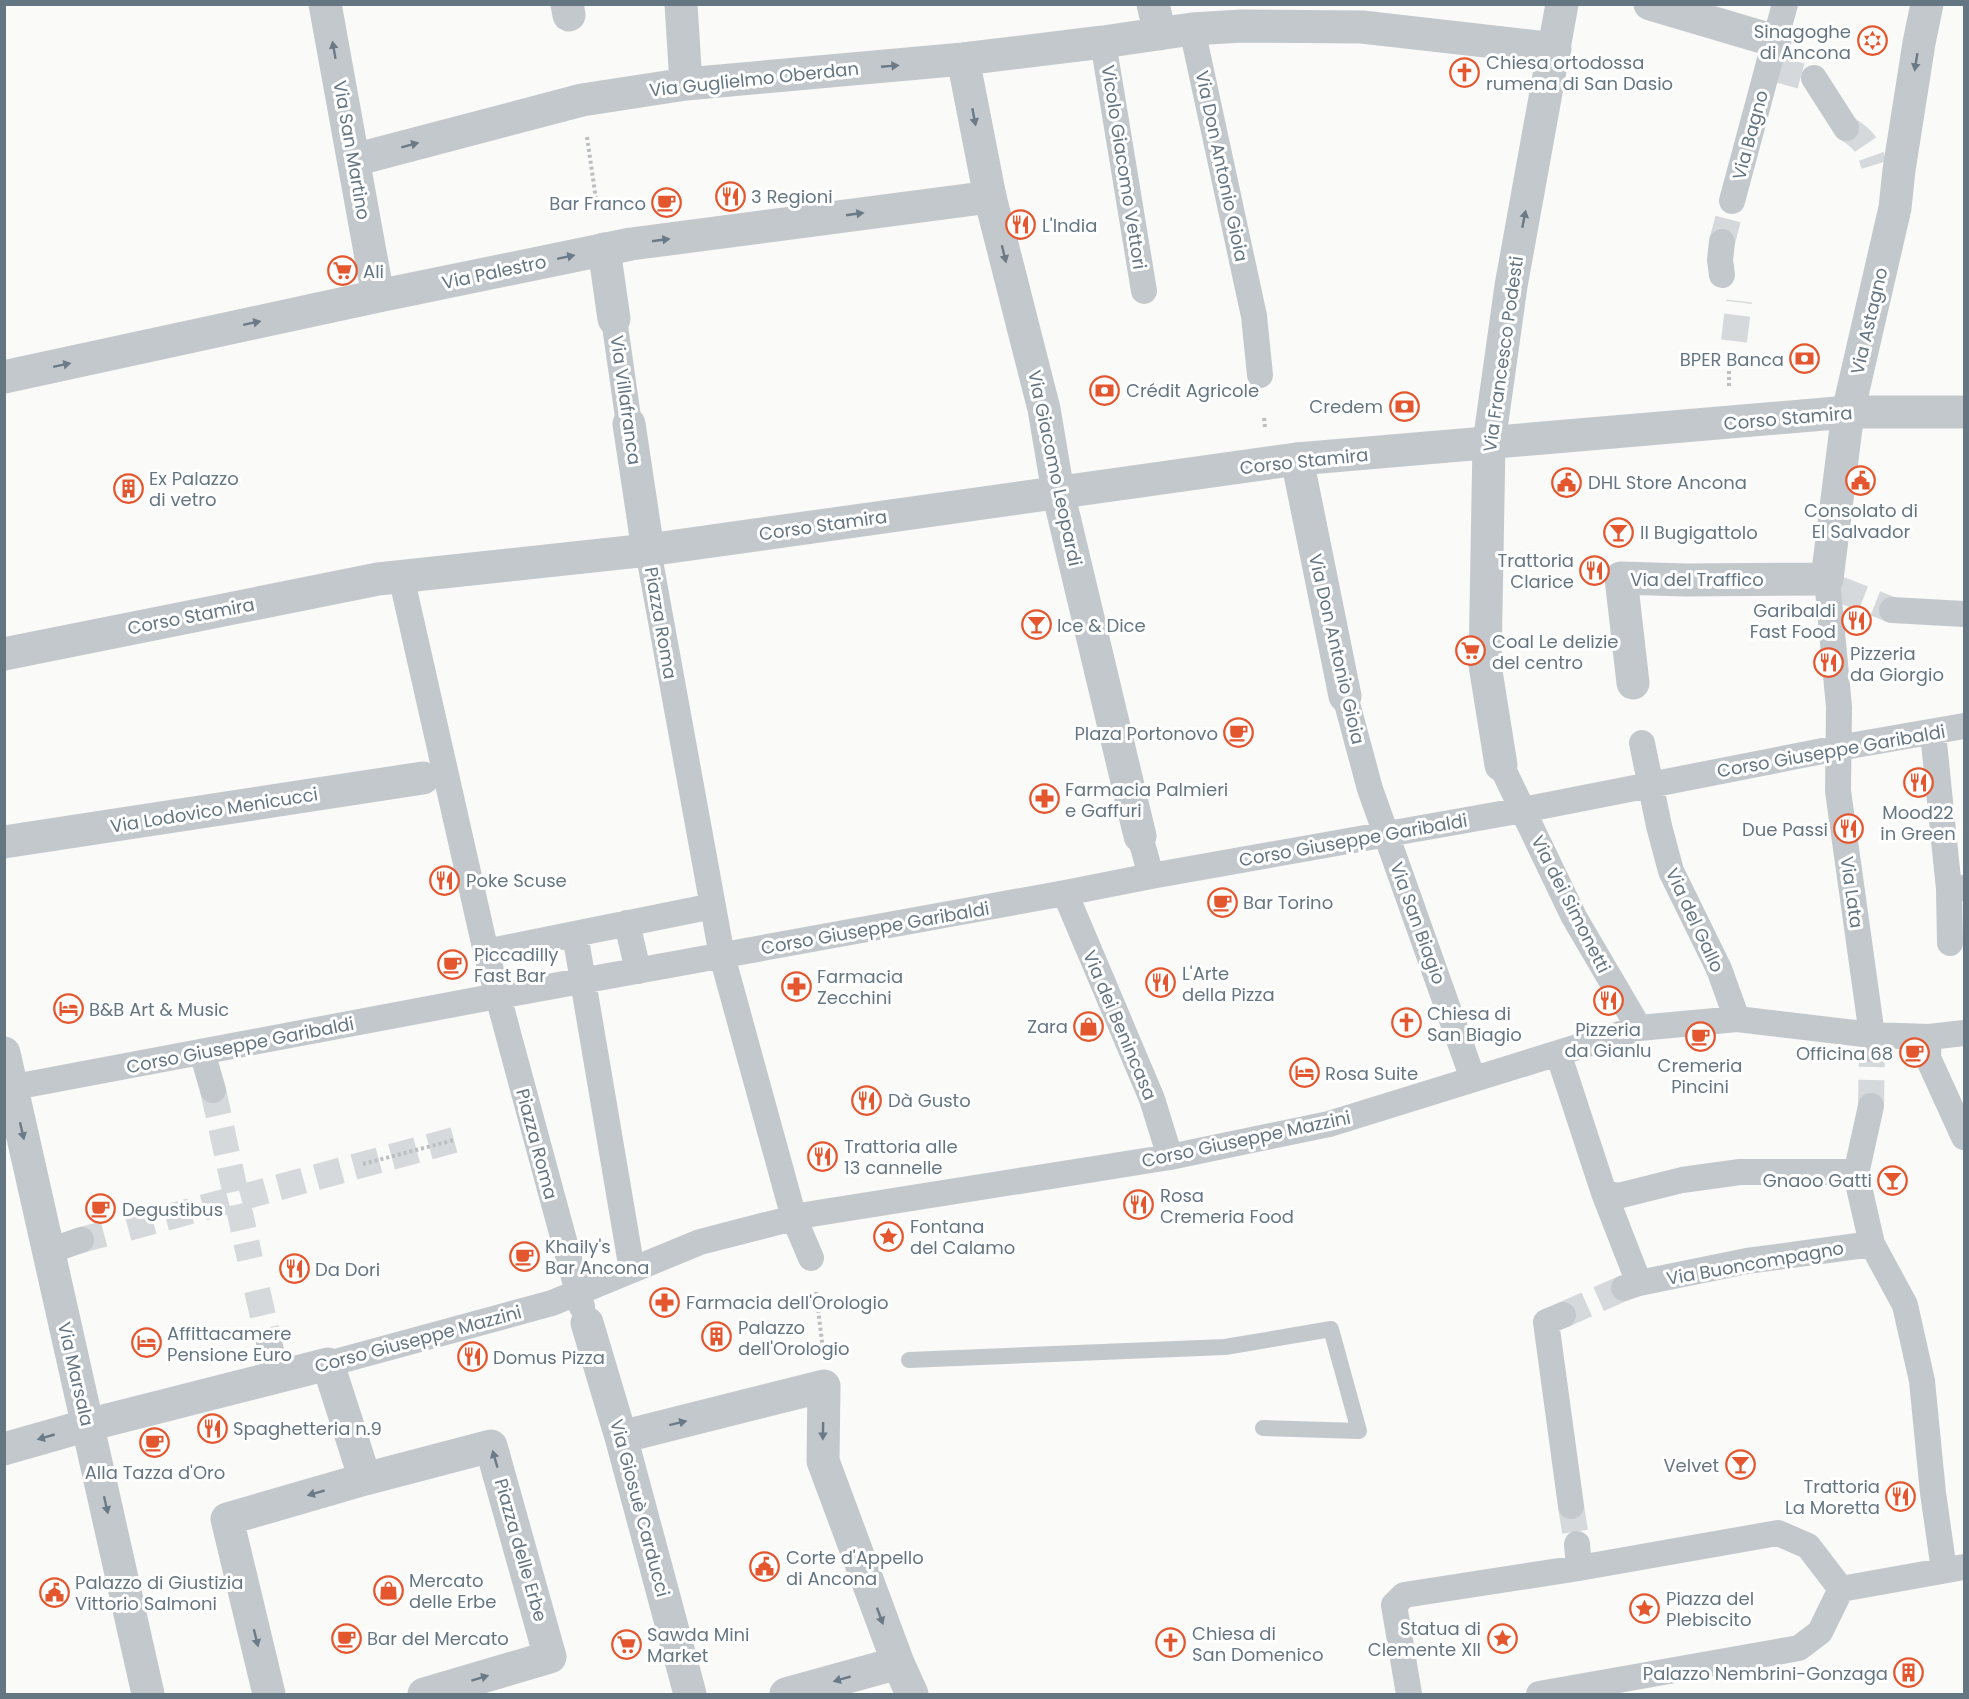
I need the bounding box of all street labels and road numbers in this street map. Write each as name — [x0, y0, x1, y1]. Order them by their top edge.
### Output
street label: Via Guglielmo Oberdan — [648, 56, 860, 102]
street label: Vicolo Giacomo Vettori — [1095, 63, 1153, 271]
street label: Via Don Antonio Gioia — [1190, 68, 1254, 264]
street label: Via San Martino — [327, 78, 377, 222]
street label: Via Bagno — [1726, 87, 1774, 183]
street label: Via Palestro — [440, 249, 548, 295]
street label: Via Francesco Podesti — [1477, 255, 1529, 453]
street label: Via Astagno — [1845, 265, 1893, 377]
street label: Via Villafranca — [605, 334, 647, 466]
street label: Via Giacomo Leopardi — [1022, 368, 1088, 568]
street label: Corso Stamira — [1723, 400, 1853, 436]
street label: Corso Stamira — [1239, 442, 1369, 480]
street label: Corso Stamira — [757, 504, 889, 546]
street label: Via Don Antonio Gioia — [1303, 551, 1371, 747]
street label: Piazza Roma — [639, 565, 683, 681]
street label: Via del Traffico — [1630, 567, 1764, 592]
street label: Corso Stamira — [125, 591, 257, 641]
street label: Corso Giuseppe Garibaldi — [1715, 719, 1947, 783]
street label: Via Lodovico Menicucci — [108, 781, 320, 839]
street label: Corso Giuseppe Garibaldi — [1237, 808, 1469, 872]
street label: Via dei Simonetti — [1525, 831, 1617, 977]
street label: Via Lata — [1835, 854, 1869, 930]
street label: Via San Biagio — [1384, 858, 1452, 988]
street label: Via del Gallo — [1660, 864, 1730, 976]
street label: Corso Giuseppe Garibaldi — [759, 896, 991, 960]
street label: Via dei Benincasa — [1077, 946, 1163, 1104]
street label: Corso Giuseppe Garibaldi — [124, 1011, 356, 1079]
street label: Piazza Roma — [510, 1086, 564, 1202]
street label: Corso Giuseppe Mazzini — [1139, 1105, 1353, 1173]
street label: Via Buoncompagno — [1664, 1235, 1846, 1291]
street label: Corso Giuseppe Mazzini — [312, 1299, 524, 1379]
street label: Via Marsala — [52, 1319, 100, 1429]
street label: Via Giosuè Carducci — [604, 1416, 676, 1600]
street label: Piazza delle Erbe — [489, 1476, 553, 1624]

